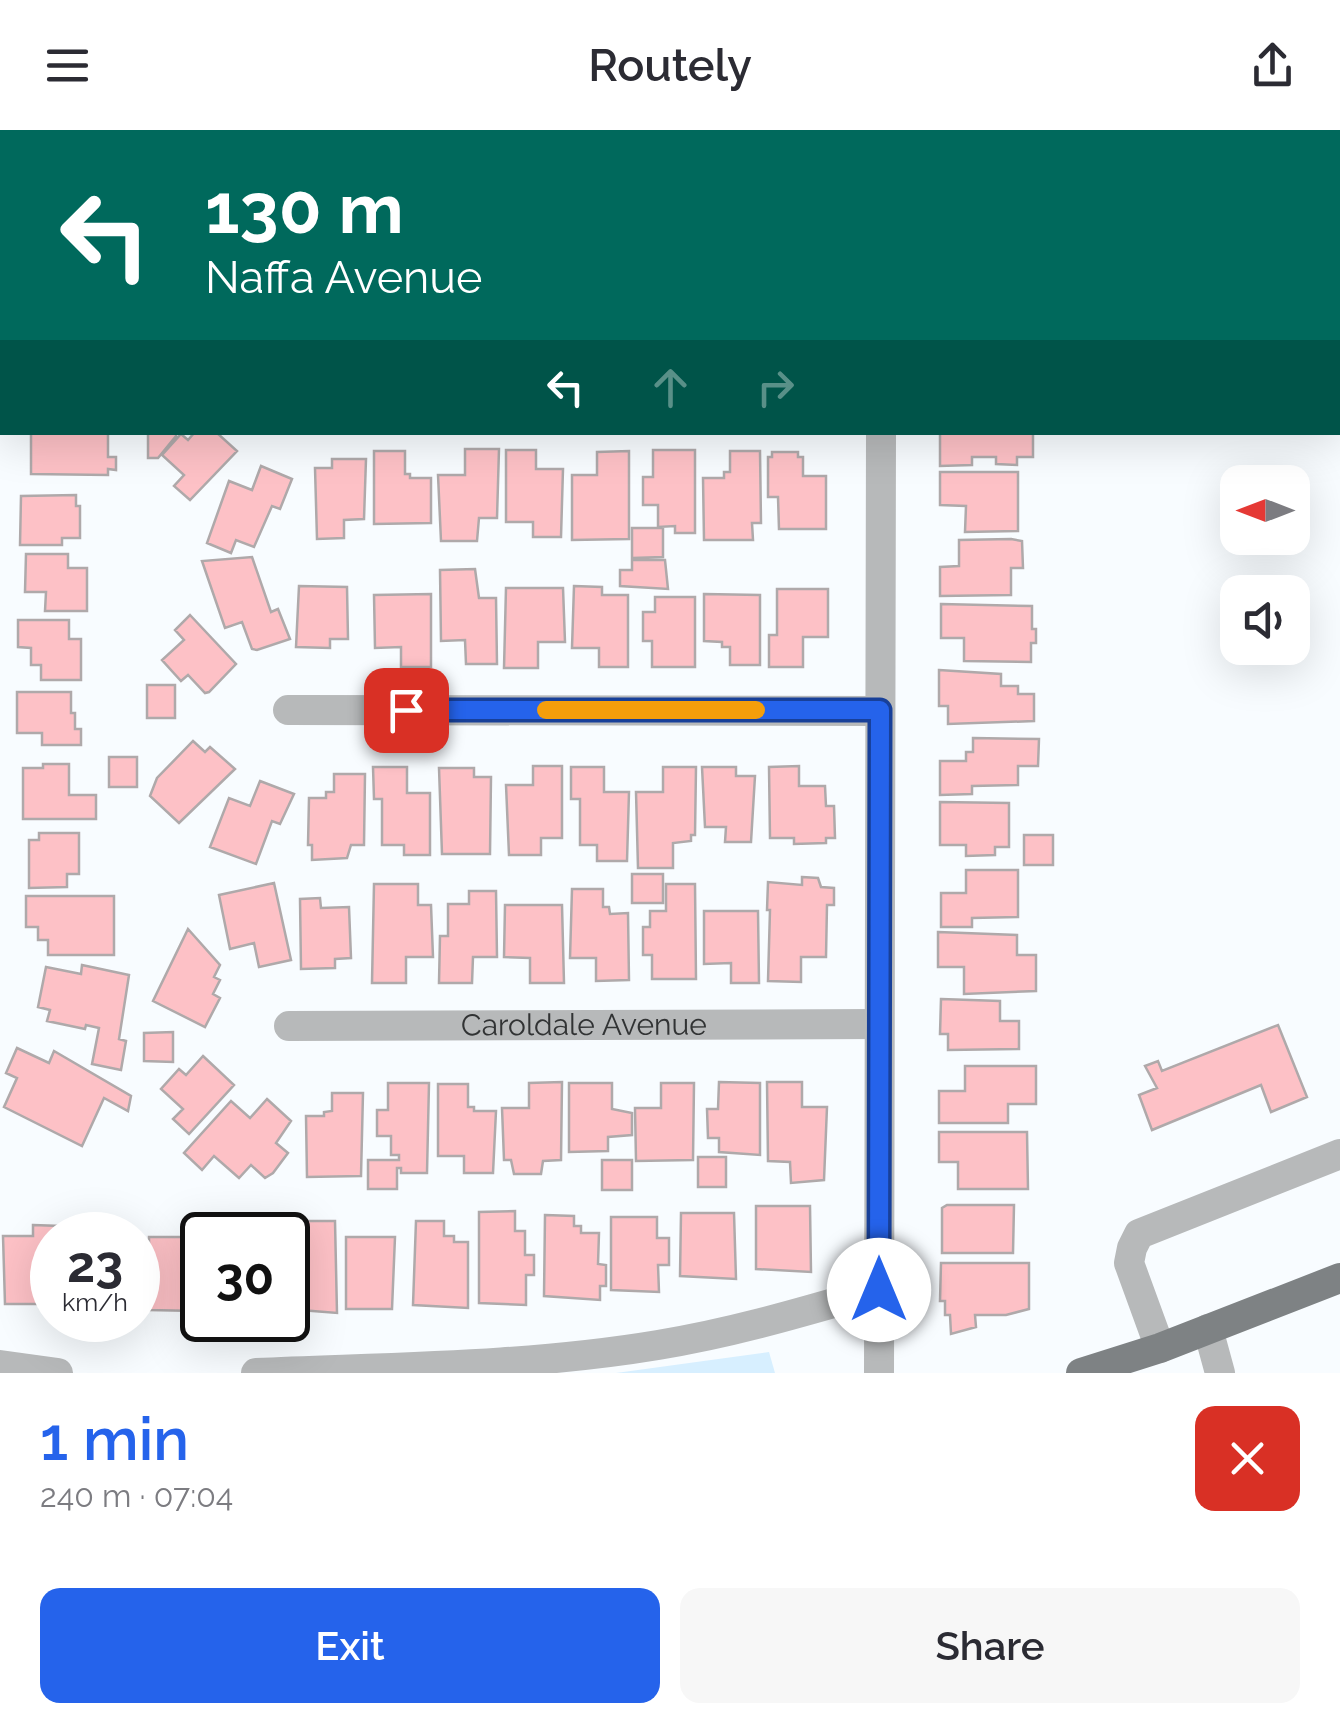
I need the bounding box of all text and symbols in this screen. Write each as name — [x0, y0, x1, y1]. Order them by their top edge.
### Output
icon: menu — [40, 38, 95, 93]
icon: share — [1245, 38, 1300, 93]
text: Routely — [588, 39, 752, 92]
text: 130 m — [205, 167, 404, 249]
icon: left — [40, 170, 170, 300]
text: Naffa Avenue — [205, 251, 482, 304]
icon: left — [538, 360, 593, 415]
icon: ahead — [643, 360, 698, 415]
icon: right — [748, 360, 803, 415]
north arrow — [1220, 465, 1310, 555]
map controls — [1220, 465, 1310, 665]
button: sound — [1220, 575, 1310, 665]
pin — [364, 668, 449, 753]
icon: arrive — [379, 683, 434, 738]
street label: Caroldale Avenue — [461, 1007, 707, 1042]
speed limit sign: 30 — [180, 1212, 310, 1342]
text: 23 — [67, 1235, 123, 1294]
position arrow — [827, 1238, 931, 1342]
text: km/h — [62, 1287, 128, 1317]
text: 1 min — [40, 1404, 189, 1474]
button: close — [1195, 1406, 1300, 1511]
text: 240 m · 07:04 — [40, 1477, 233, 1514]
button: Exit — [40, 1588, 660, 1703]
button: Share — [680, 1588, 1300, 1703]

